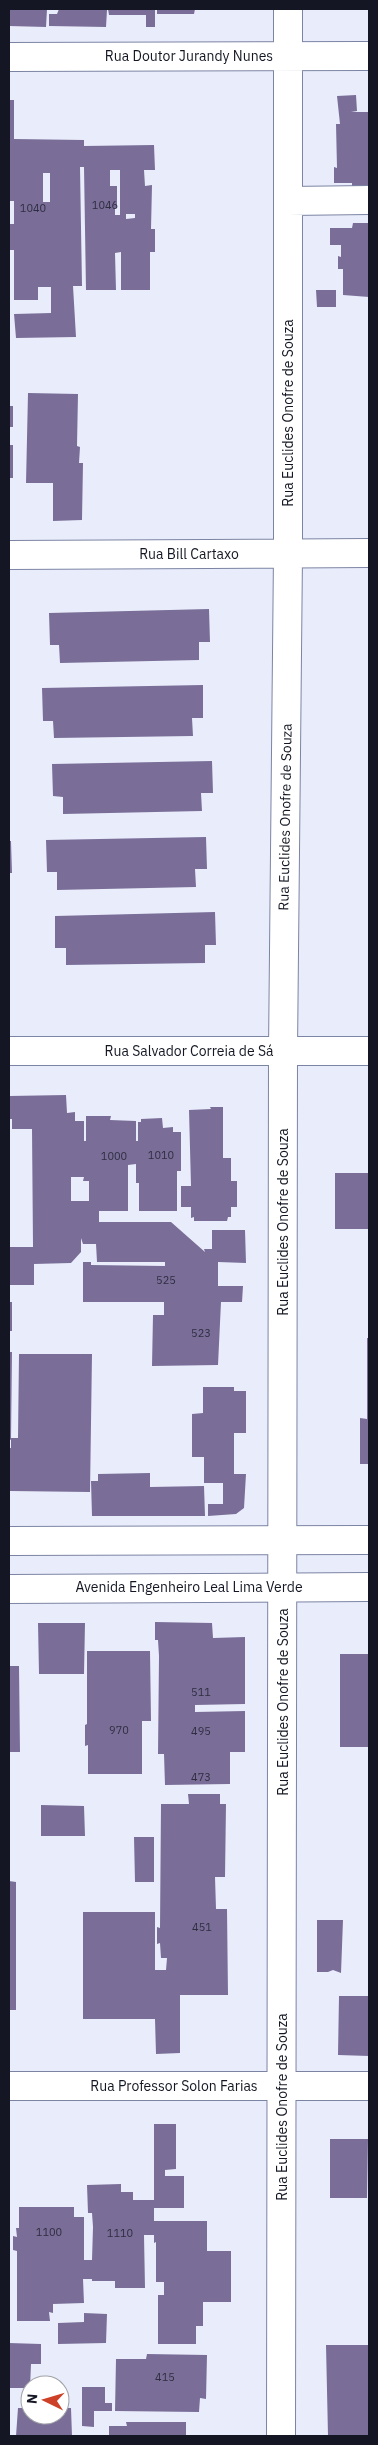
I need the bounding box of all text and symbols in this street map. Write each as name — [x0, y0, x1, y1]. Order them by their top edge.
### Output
street label: Rua Doutor Jurandy Nunes — [105, 47, 273, 65]
house number: 1046 — [92, 198, 118, 212]
house number: 1040 — [20, 201, 46, 215]
street label: Rua Euclides Onofre de Souza — [279, 319, 297, 507]
street label: Rua Bill Cartaxo — [139, 545, 239, 563]
street label: Rua Euclides Onofre de Souza — [274, 723, 296, 911]
street label: Rua Salvador Correia de Sá — [104, 1042, 274, 1060]
street label: Rua Euclides Onofre de Souza — [274, 1128, 292, 1316]
house number: 1010 — [148, 1148, 174, 1162]
house number: 1000 — [101, 1149, 127, 1163]
house number: 525 — [156, 1273, 176, 1287]
house number: 523 — [191, 1326, 211, 1340]
street label: Avenida Engenheiro Leal Lima Verde — [75, 1578, 303, 1596]
street label: Rua Euclides Onofre de Souza — [274, 1608, 292, 1796]
house number: 511 — [191, 1685, 211, 1699]
house number: 970 — [109, 1723, 129, 1737]
house number: 495 — [191, 1724, 211, 1738]
house number: 473 — [191, 1770, 211, 1784]
house number: 451 — [192, 1920, 212, 1934]
street label: Rua Euclides Onofre de Souza — [273, 2013, 291, 2201]
street label: Rua Professor Solon Farias — [90, 2077, 258, 2095]
house number: 1100 — [36, 2225, 62, 2239]
house number: 1110 — [107, 2226, 133, 2240]
house number: 415 — [155, 2370, 175, 2384]
north arrow — [20, 2375, 70, 2425]
text: N — [23, 2393, 41, 2405]

